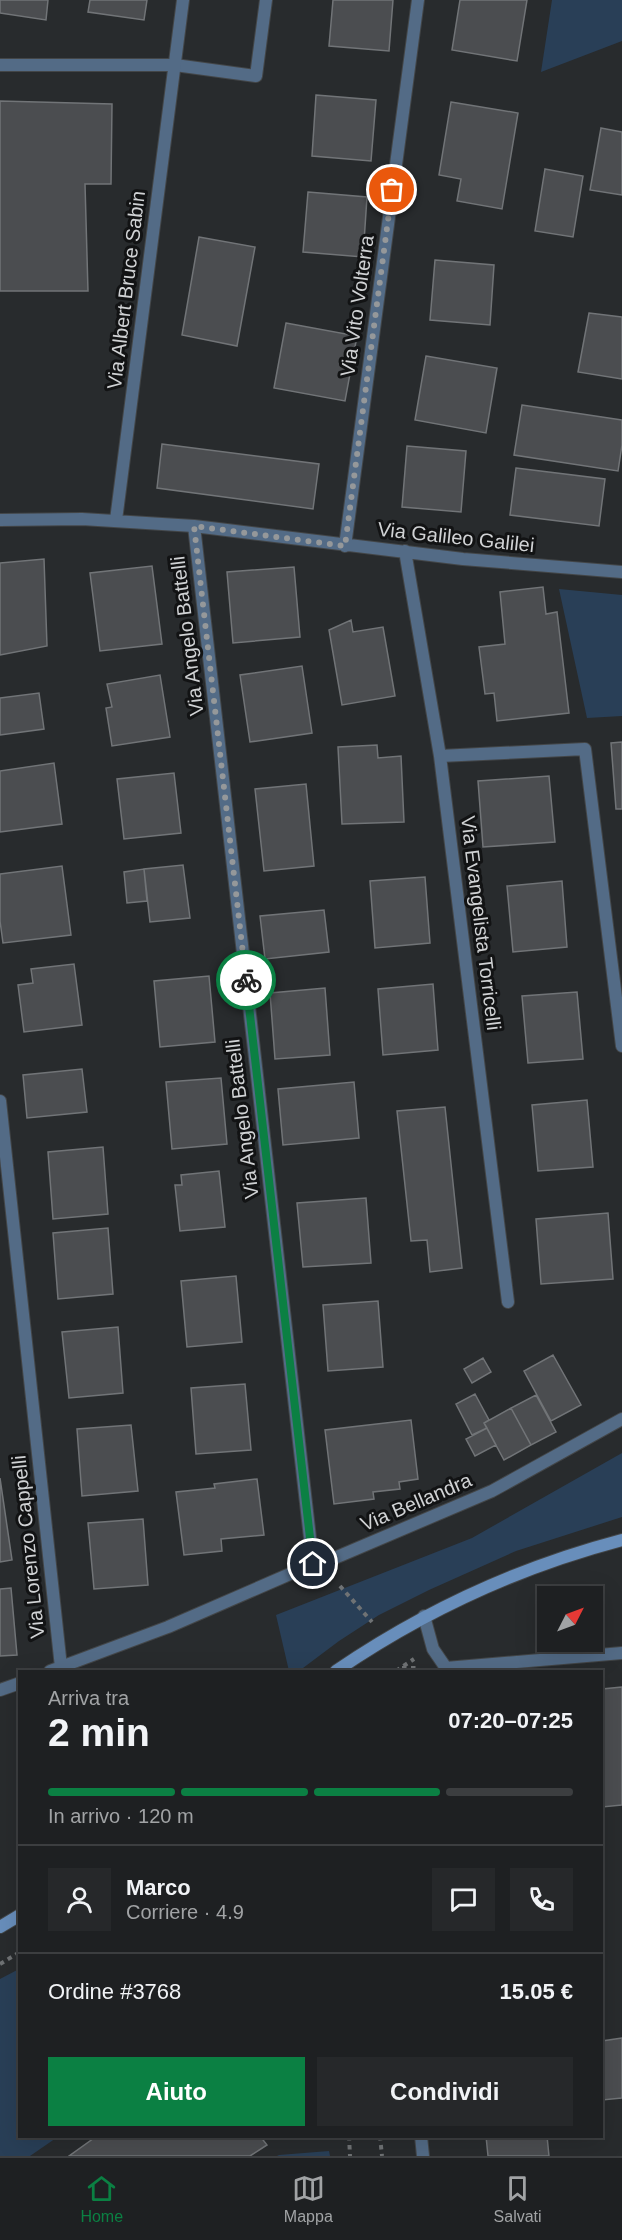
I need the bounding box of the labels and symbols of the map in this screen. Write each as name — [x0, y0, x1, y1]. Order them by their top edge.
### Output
pin — [366, 164, 417, 215]
street label: Via Albert Bruce Sabin — [103, 190, 149, 390]
street label: Via Vito Volterra — [336, 233, 378, 378]
street label: Via Galileo Galilei — [377, 518, 535, 556]
street label: Via Angelo Battelli — [166, 555, 208, 717]
street label: Via Evangelista Torricelli — [457, 814, 505, 1032]
courier — [216, 950, 276, 1010]
street label: Via Angelo Battelli — [221, 1038, 263, 1200]
street label: Via Lorenzo Cappelli — [7, 1454, 49, 1640]
street label: Via Bellandra — [357, 1468, 476, 1535]
pin — [287, 1538, 338, 1589]
north arrow — [537, 1586, 603, 1652]

